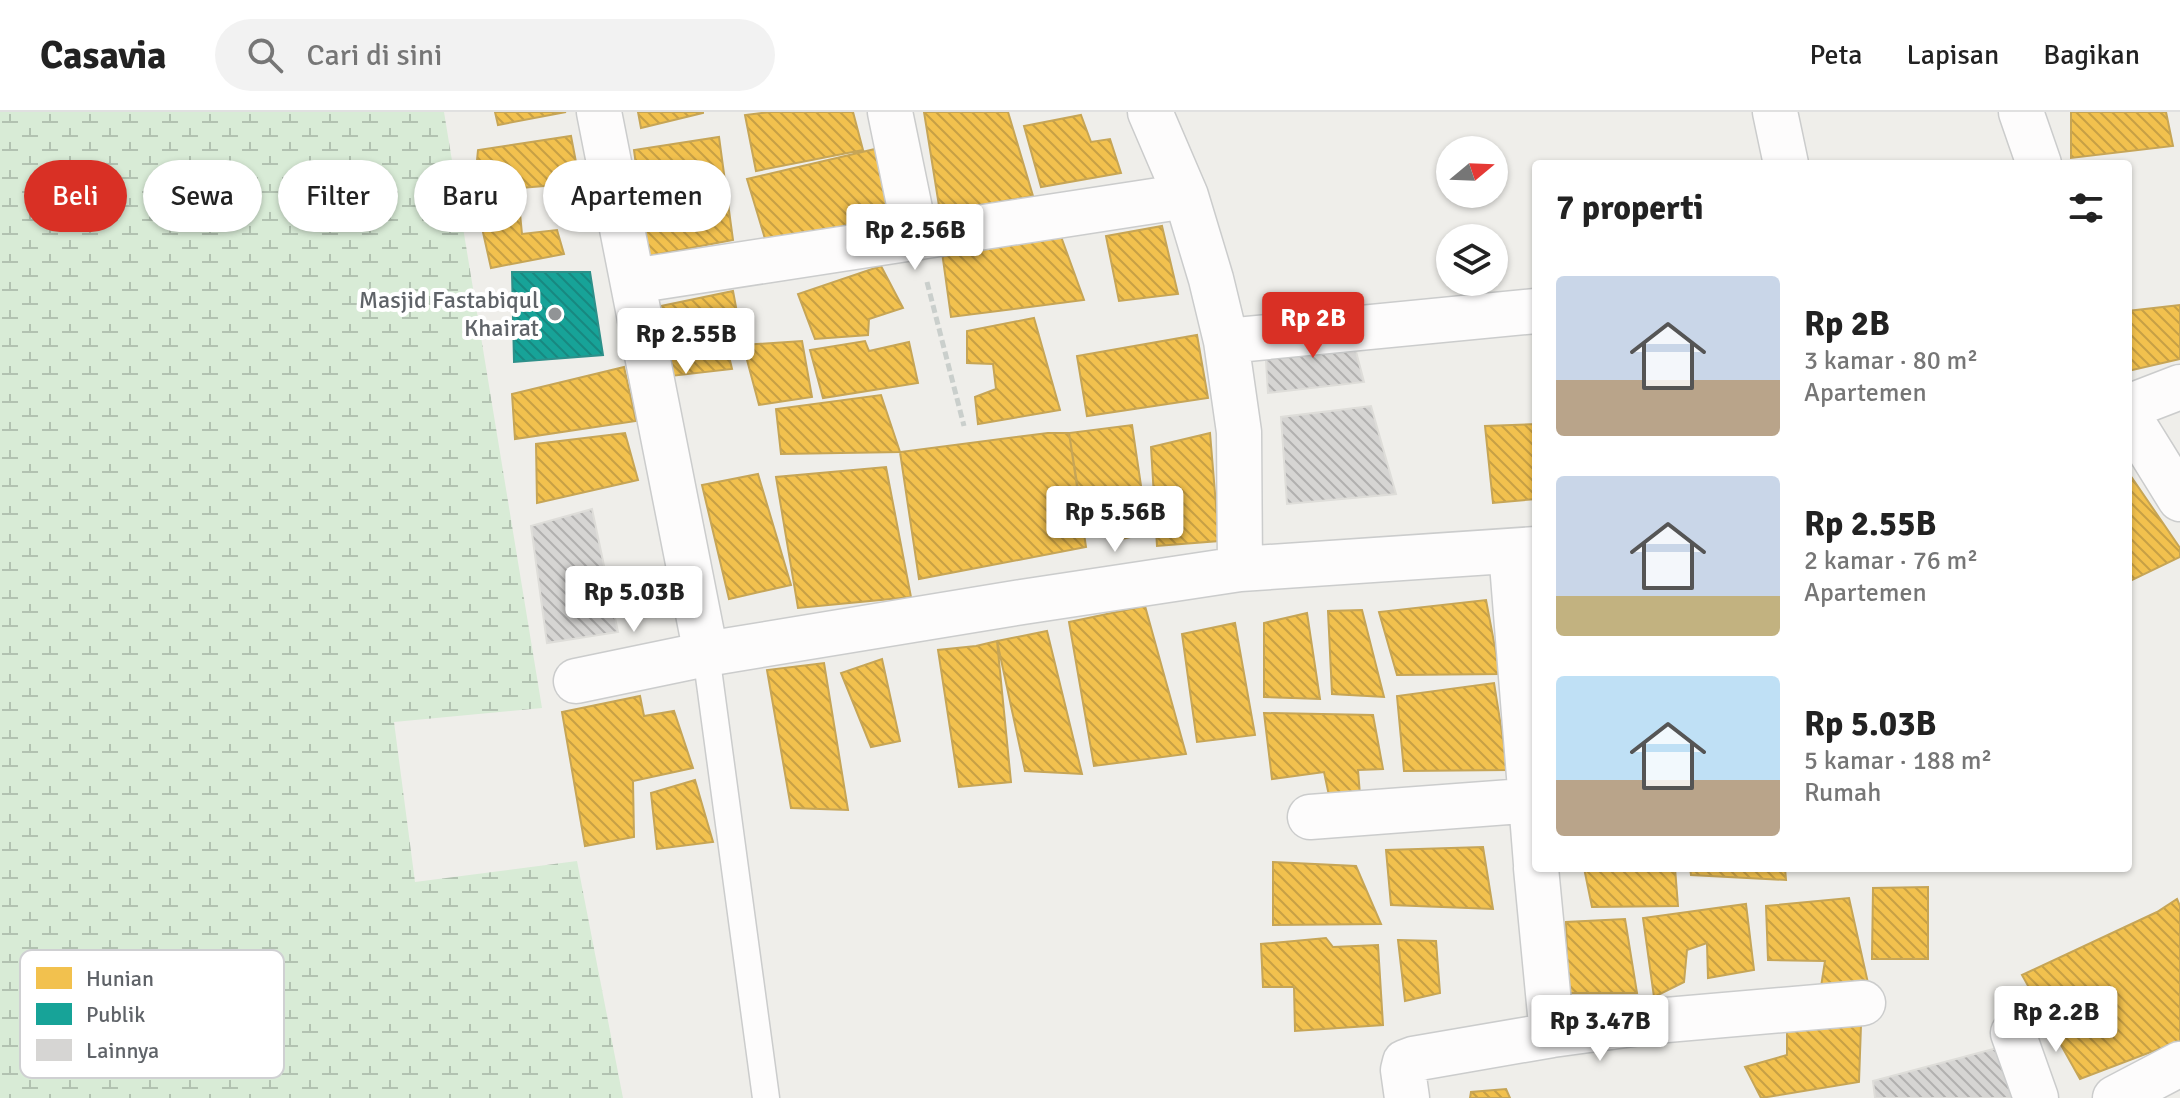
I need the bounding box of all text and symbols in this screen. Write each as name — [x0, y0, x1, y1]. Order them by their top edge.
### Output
search box — [215, 19, 775, 91]
text: Casavia — [40, 32, 167, 79]
icon: search — [243, 33, 287, 77]
text: Cari di sini — [307, 37, 442, 74]
text: Peta — [1809, 38, 1863, 72]
text: Lapisan — [1907, 38, 1999, 72]
text: Bagikan — [2043, 38, 2140, 72]
north arrow — [1436, 136, 1508, 208]
map controls — [1436, 136, 1508, 296]
chip: Beli — [24, 160, 127, 232]
chip: Sewa — [143, 160, 262, 232]
chip: Filter — [278, 160, 398, 232]
chip: Baru — [414, 160, 527, 232]
chip: Apartemen — [543, 160, 731, 232]
icon: filters — [2064, 186, 2108, 230]
text: 7 properti — [1556, 187, 1704, 229]
pin: Rp 2.56B — [832, 204, 998, 272]
text: Rp 2.56B — [864, 214, 966, 246]
button: layers — [1436, 224, 1508, 296]
place label: Masjid Fastabiqul Khairat — [359, 285, 539, 343]
pin: Rp 2B — [1257, 292, 1369, 360]
text: Rp 2B — [1280, 302, 1346, 334]
text: Rp 2B — [1804, 303, 1890, 345]
marker: Masjid Fastabiqul Khairat — [546, 305, 564, 323]
pin: Rp 2.55B — [603, 308, 769, 376]
icon: home — [1620, 308, 1716, 404]
text: Rp 2.55B — [635, 318, 737, 350]
text: 3 kamar · 80 m² — [1804, 345, 1978, 377]
text: Apartemen — [1804, 377, 1927, 409]
pin: Rp 5.56B — [1032, 486, 1198, 554]
text: Rp 5.56B — [1064, 496, 1166, 528]
text: Rp 2.55B — [1804, 503, 1936, 545]
icon: home — [1620, 508, 1716, 604]
text: 2 kamar · 76 m² — [1804, 545, 1978, 577]
pin: Rp 5.03B — [551, 566, 717, 634]
text: Rp 5.03B — [583, 576, 685, 608]
text: Apartemen — [1804, 577, 1927, 609]
text: Rp 5.03B — [1804, 703, 1936, 745]
icon: home — [1620, 708, 1716, 804]
text: 5 kamar · 188 m² — [1804, 745, 1992, 777]
text: Rumah — [1804, 777, 1881, 809]
legend — [20, 950, 284, 1078]
text: Hunian — [86, 965, 154, 992]
pin: Rp 2.2B — [1982, 986, 2130, 1054]
pin: Rp 3.47B — [1517, 995, 1683, 1063]
text: Rp 2.2B — [2012, 996, 2100, 1028]
text: Publik — [86, 1001, 145, 1028]
text: Rp 3.47B — [1549, 1005, 1651, 1037]
text: Lainnya — [86, 1037, 159, 1064]

